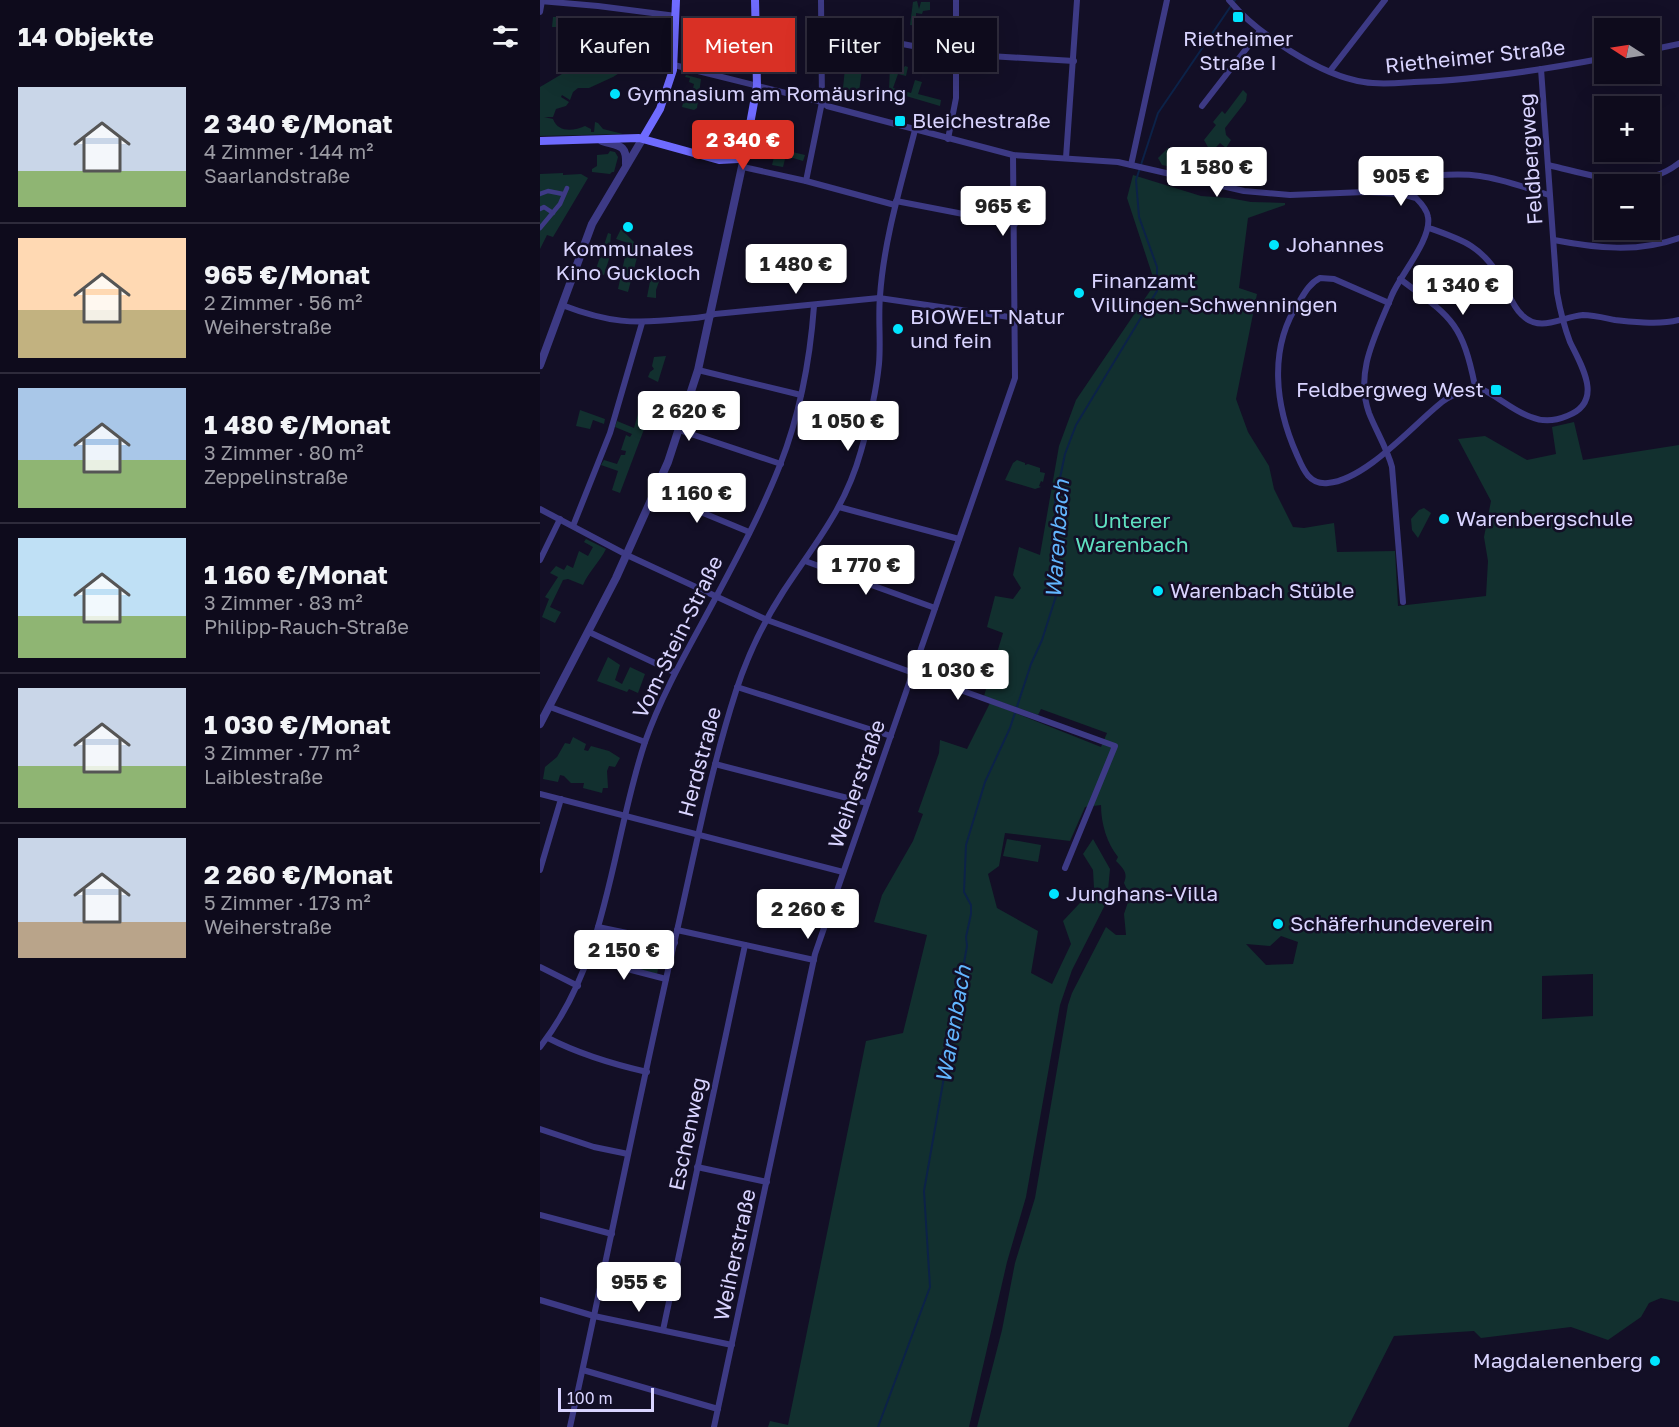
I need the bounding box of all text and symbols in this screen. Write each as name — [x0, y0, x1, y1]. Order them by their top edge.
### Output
marker: Rietheimer Straße I — [1231, 10, 1245, 24]
chip: Kaufen — [558, 18, 671, 72]
chip: Mieten — [683, 18, 795, 72]
chip: Filter — [807, 18, 902, 72]
chip: Neu — [914, 18, 997, 72]
north arrow — [1594, 18, 1660, 84]
map controls — [1594, 18, 1660, 240]
icon: filters — [489, 20, 522, 53]
text: 14 Objekte — [18, 21, 154, 52]
place label: Rietheimer Straße I — [1183, 25, 1293, 75]
street label: Rietheimer Straße — [1384, 34, 1566, 78]
place label: Gymnasium am Romäusring — [627, 80, 907, 106]
marker: Gymnasium am Romäusring — [608, 87, 622, 101]
street label: Feldbergweg — [1512, 92, 1548, 226]
button: + — [1594, 96, 1660, 162]
place label: Bleichestraße — [912, 107, 1051, 133]
text: 2 340 €/Monat — [204, 108, 393, 139]
icon: home — [66, 111, 138, 183]
marker: Bleichestraße — [893, 114, 907, 128]
pin: 2 340 € — [688, 120, 798, 171]
text: 2 340 € — [706, 127, 780, 151]
text: 4 Zimmer · 144 m² — [204, 139, 373, 163]
pin: 1 580 € — [1162, 147, 1272, 198]
text: 1 580 € — [1181, 154, 1253, 178]
pin: 905 € — [1359, 156, 1443, 207]
text: Saarlandstraße — [204, 163, 350, 187]
text: 905 € — [1373, 163, 1430, 187]
button: − — [1594, 174, 1660, 240]
pin: 965 € — [961, 186, 1045, 237]
text: 965 € — [975, 193, 1031, 217]
marker: Kommunales Kino Guckloch — [621, 220, 635, 234]
place label: Johannes — [1286, 231, 1384, 257]
place label: Kommunales Kino Guckloch — [555, 235, 701, 285]
marker: Johannes — [1267, 238, 1281, 252]
pin: 1 480 € — [741, 244, 851, 295]
text: 1 480 € — [760, 251, 832, 275]
text: 965 €/Monat — [204, 259, 370, 290]
icon: home — [66, 262, 138, 334]
pin: 1 340 € — [1408, 265, 1518, 316]
place label: Finanzamt Villingen-Schwenningen — [1091, 267, 1338, 317]
text: 1 340 € — [1427, 272, 1499, 296]
marker: Finanzamt Villingen-Schwenningen — [1072, 286, 1086, 300]
text: 2 Zimmer · 56 m² — [204, 290, 362, 314]
place label: BIOWELT Natur und fein — [910, 303, 1064, 353]
text: Weiherstraße — [204, 314, 332, 338]
marker: BIOWELT Natur und fein — [891, 322, 905, 336]
place label: Feldbergweg West — [1296, 376, 1484, 402]
marker: Feldbergweg West — [1489, 383, 1503, 397]
pin: 2 620 € — [634, 391, 744, 442]
text: 2 620 € — [652, 398, 726, 422]
pin: 1 050 € — [793, 401, 903, 452]
text: 1 050 € — [812, 408, 884, 432]
text: 1 480 €/Monat — [204, 409, 391, 440]
icon: home — [66, 412, 138, 484]
text: 3 Zimmer · 80 m² — [204, 440, 363, 464]
text: Zeppelinstraße — [204, 464, 348, 488]
pin: 1 160 € — [642, 473, 752, 524]
water label: Warenbach — [1039, 477, 1074, 599]
text: 1 160 € — [662, 480, 732, 504]
place label: Warenbergschule — [1456, 505, 1633, 531]
park label: Unterer Warenbach — [1075, 507, 1189, 557]
marker: Warenbergschule — [1437, 512, 1451, 526]
pin: 1 770 € — [811, 545, 921, 596]
street label: Vom-Stein-Straße — [626, 551, 728, 722]
text: 1 770 € — [831, 552, 901, 576]
text: 1 160 €/Monat — [204, 559, 388, 590]
icon: home — [66, 562, 138, 634]
place label: Warenbach Stüble — [1170, 577, 1354, 603]
marker: Warenbach Stüble — [1151, 584, 1165, 598]
text: 3 Zimmer · 83 m² — [204, 590, 363, 614]
text: Philipp-Rauch-Straße — [204, 614, 409, 638]
pin: 1 030 € — [903, 650, 1013, 701]
text: 1 030 € — [922, 657, 994, 681]
street label: Herdstraße — [672, 704, 726, 820]
text: 1 030 €/Monat — [204, 709, 391, 740]
icon: home — [66, 712, 138, 784]
street label: Weiherstraße — [822, 716, 890, 851]
text: 3 Zimmer · 77 m² — [204, 740, 360, 764]
text: Laiblestraße — [204, 764, 323, 788]
text: 2 260 €/Monat — [204, 859, 393, 890]
icon: home — [66, 862, 138, 934]
place label: Junghans-Villa — [1066, 880, 1218, 906]
marker: Junghans-Villa — [1047, 887, 1061, 901]
pin: 2 260 € — [753, 889, 863, 940]
text: 5 Zimmer · 173 m² — [204, 890, 371, 914]
text: 2 260 € — [771, 896, 845, 920]
place label: Schäferhundeverein — [1290, 910, 1493, 936]
text: Weiherstraße — [204, 914, 332, 938]
marker: Schäferhundeverein — [1271, 917, 1285, 931]
pin: 2 150 € — [569, 930, 679, 981]
text: 2 150 € — [588, 937, 660, 961]
water label: Warenbach — [929, 962, 976, 1085]
street label: Eschenweg — [662, 1075, 712, 1193]
street label: Weiherstraße — [707, 1186, 761, 1323]
pin: 955 € — [597, 1262, 681, 1313]
text: 955 € — [611, 1269, 667, 1293]
place label: Magdalenenberg — [1473, 1347, 1643, 1373]
marker: Magdalenenberg — [1648, 1354, 1662, 1368]
scale bar — [558, 1385, 654, 1412]
text: 100 m — [567, 1388, 613, 1408]

